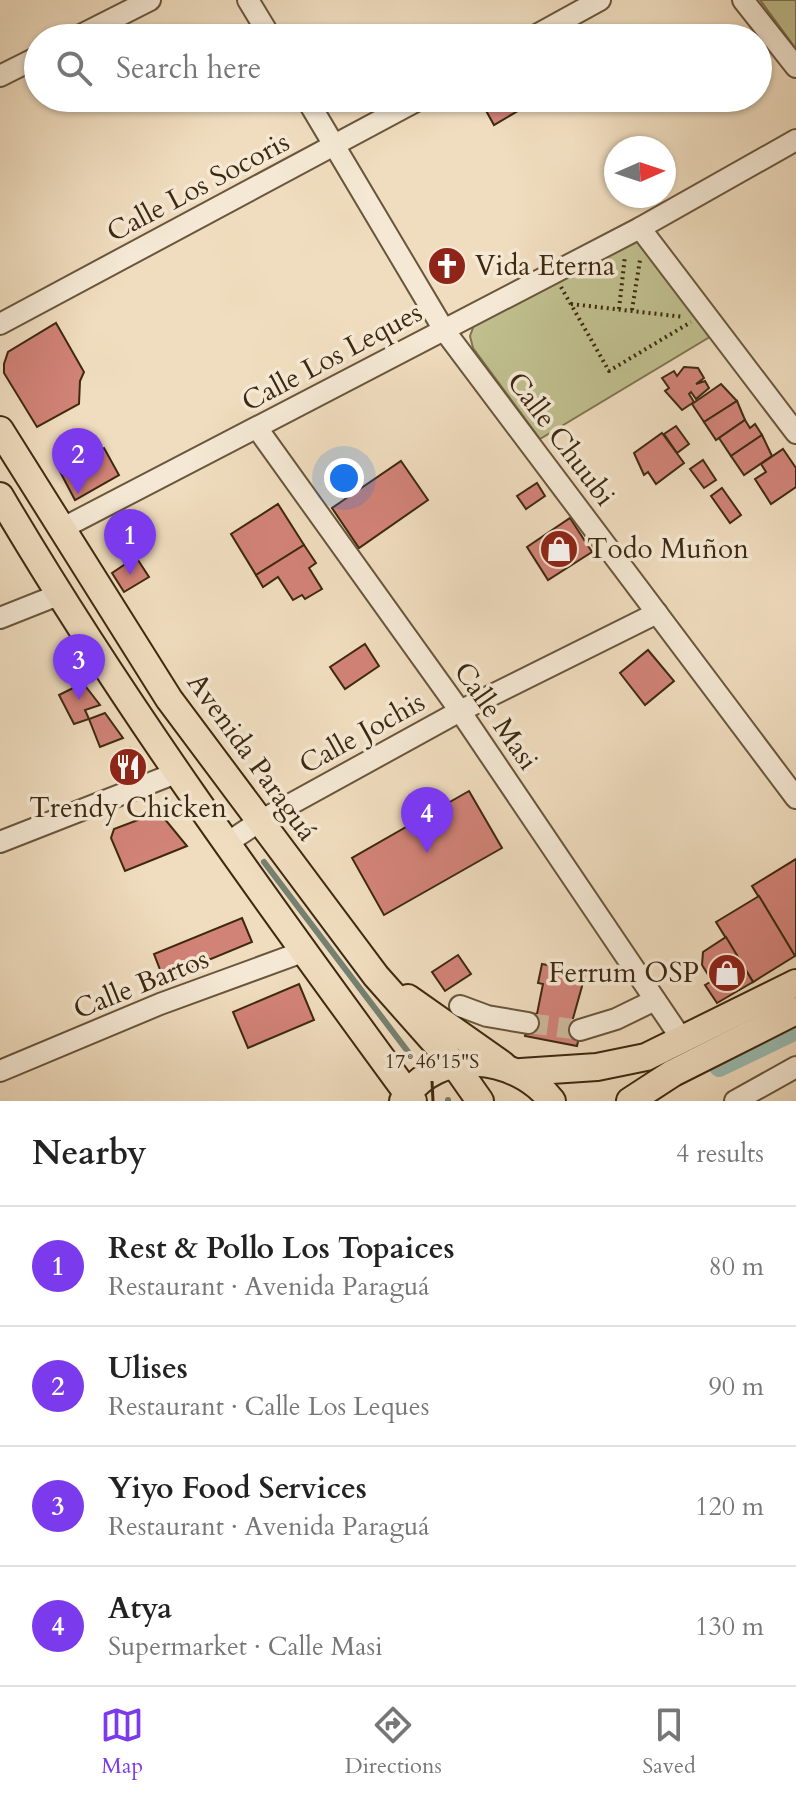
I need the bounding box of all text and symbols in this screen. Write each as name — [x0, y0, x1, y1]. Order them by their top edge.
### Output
search box — [24, 24, 772, 112]
icon: search — [52, 46, 96, 90]
text: Search here — [116, 48, 261, 89]
street label: Calle Los Socoris — [100, 123, 296, 251]
north arrow — [604, 136, 676, 208]
church icon: Vida Eterna — [426, 245, 468, 287]
place label: Vida Eterna — [475, 247, 615, 285]
street label: Calle Los Leques — [235, 294, 429, 420]
street label: Calle Chuubi — [498, 364, 624, 514]
pin: 2 — [52, 428, 104, 494]
your location — [324, 458, 364, 498]
pin: 1 — [104, 509, 156, 575]
shop icon: Todo Muñon — [538, 528, 580, 570]
place label: Todo Muñon — [587, 530, 749, 568]
pin: 3 — [53, 634, 105, 700]
street label: Calle Masi — [445, 654, 547, 778]
street label: Avenida Paraguá — [178, 665, 326, 849]
street label: Calle Jochis — [292, 683, 432, 783]
restaurant icon: Trendy Chicken — [107, 746, 149, 788]
pin: 4 — [401, 787, 453, 853]
place label: Trendy Chicken — [29, 789, 227, 827]
street label: Calle Bartos — [68, 940, 214, 1028]
shop icon: Ferrum OSP — [706, 952, 748, 994]
place label: Ferrum OSP — [549, 954, 699, 992]
text: 17°46'15"S — [385, 1048, 479, 1075]
text: Nearby — [32, 1130, 147, 1176]
text: 4 results — [676, 1136, 764, 1171]
text: Rest & Pollo Los Topaices — [108, 1228, 455, 1269]
text: 1 — [51, 1249, 65, 1284]
text: 80 m — [708, 1249, 764, 1284]
text: Restaurant · Avenida Paraguá — [108, 1269, 430, 1304]
text: Ulises — [108, 1348, 188, 1389]
text: 2 — [51, 1369, 65, 1404]
text: 90 m — [708, 1369, 764, 1404]
text: Restaurant · Calle Los Leques — [108, 1389, 429, 1424]
text: Yiyo Food Services — [108, 1468, 367, 1509]
text: 3 — [51, 1489, 65, 1524]
text: 120 m — [695, 1489, 764, 1524]
text: Restaurant · Avenida Paraguá — [108, 1509, 430, 1544]
text: Atya — [108, 1588, 172, 1629]
text: 4 — [51, 1609, 65, 1644]
text: 130 m — [695, 1609, 764, 1644]
text: Supermarket · Calle Masi — [108, 1629, 383, 1664]
tab: Map — [100, 1703, 144, 1781]
tab: Directions — [345, 1703, 442, 1781]
tab: Saved — [642, 1703, 696, 1781]

